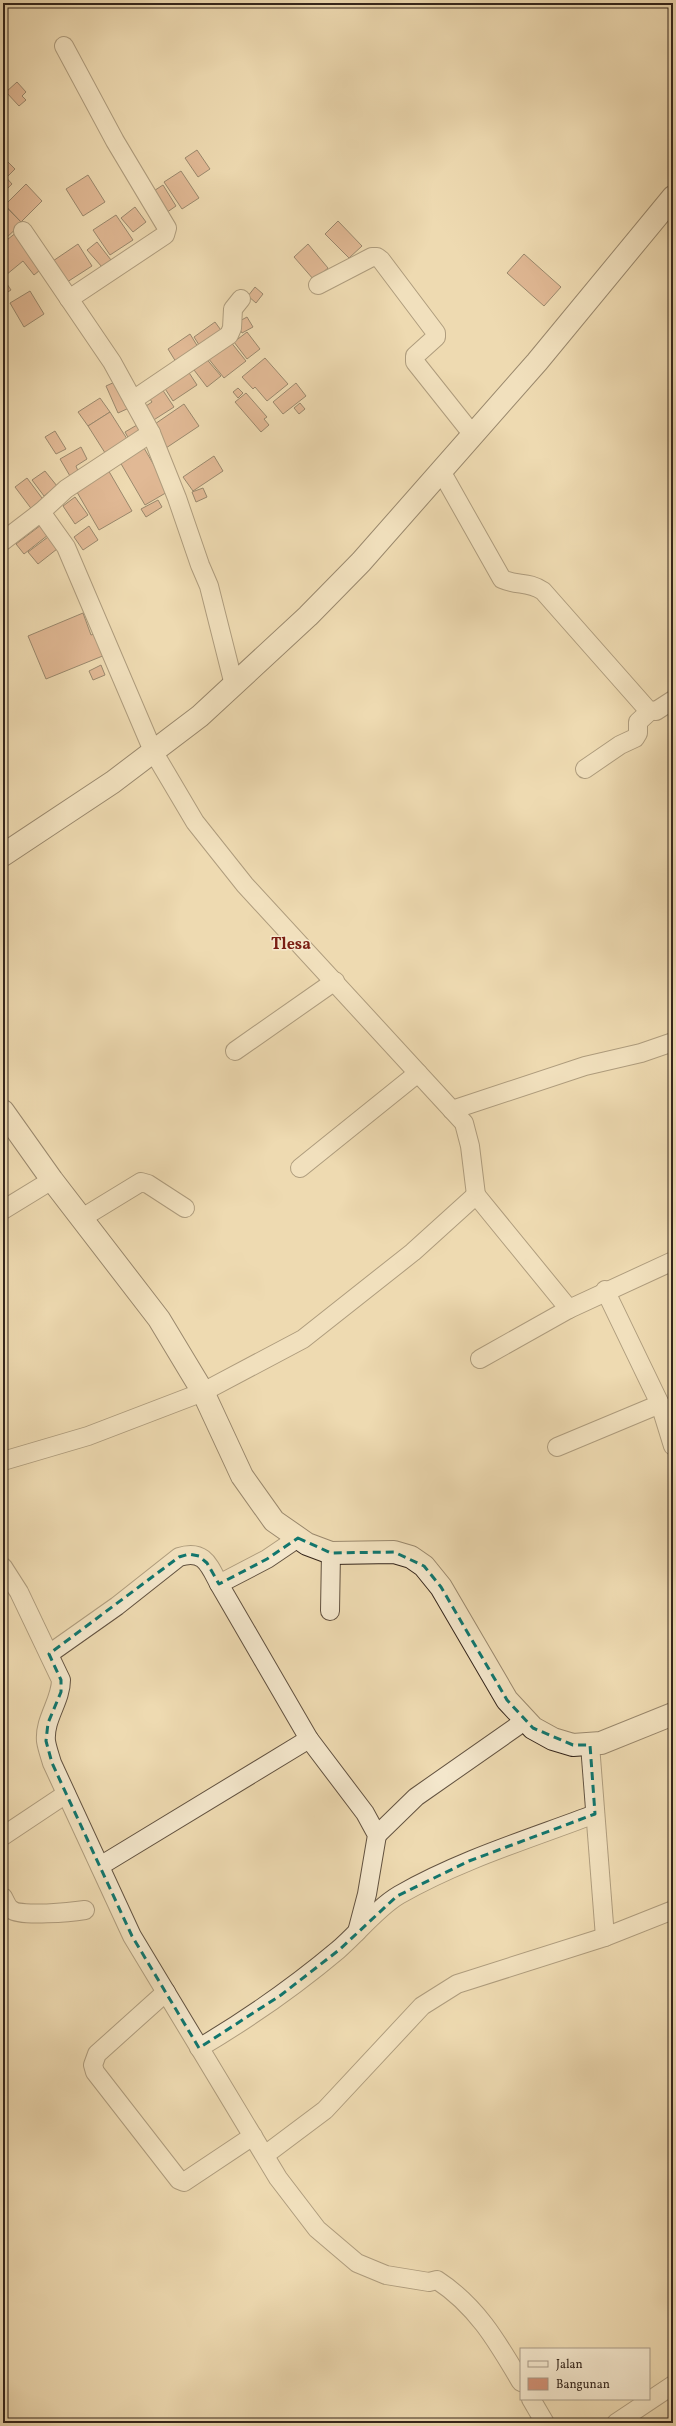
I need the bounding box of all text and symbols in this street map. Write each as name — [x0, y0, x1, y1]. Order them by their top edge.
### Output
district label: Tlesa — [271, 934, 311, 956]
legend — [520, 2348, 650, 2400]
text: Jalan — [556, 2357, 583, 2373]
text: Bangunan — [556, 2377, 610, 2393]

